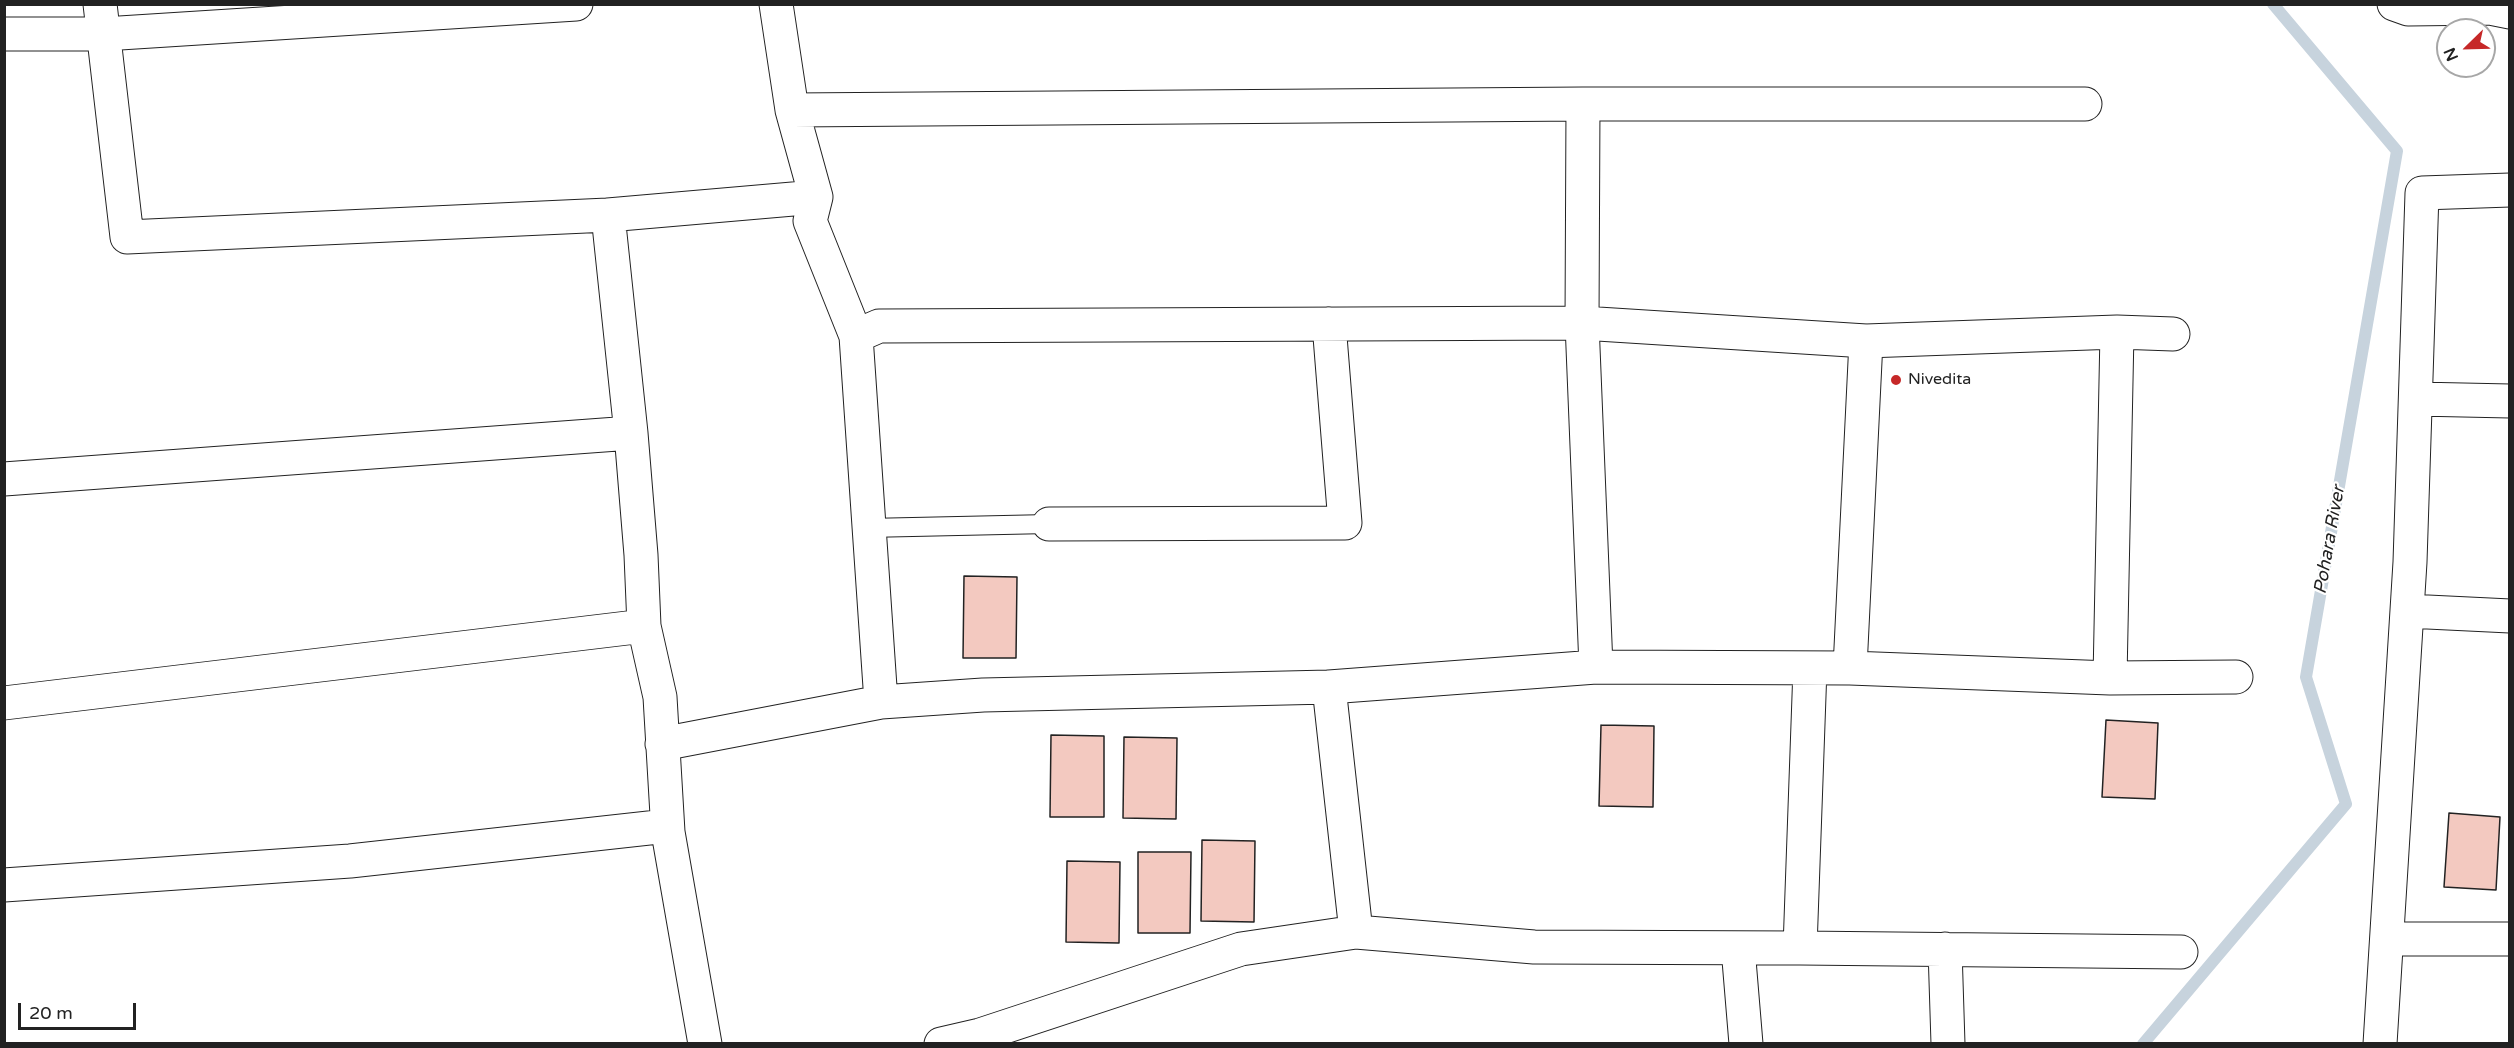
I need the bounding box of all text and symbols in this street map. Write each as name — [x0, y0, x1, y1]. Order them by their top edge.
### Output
north arrow — [2436, 18, 2496, 78]
text: N — [2440, 44, 2463, 64]
place label: Nivedita — [1908, 370, 1971, 390]
marker: Nivedita — [1889, 373, 1903, 387]
water label: Pohara River — [2310, 484, 2350, 596]
scale bar — [21, 991, 140, 1029]
text: 20 m — [29, 1002, 73, 1024]

